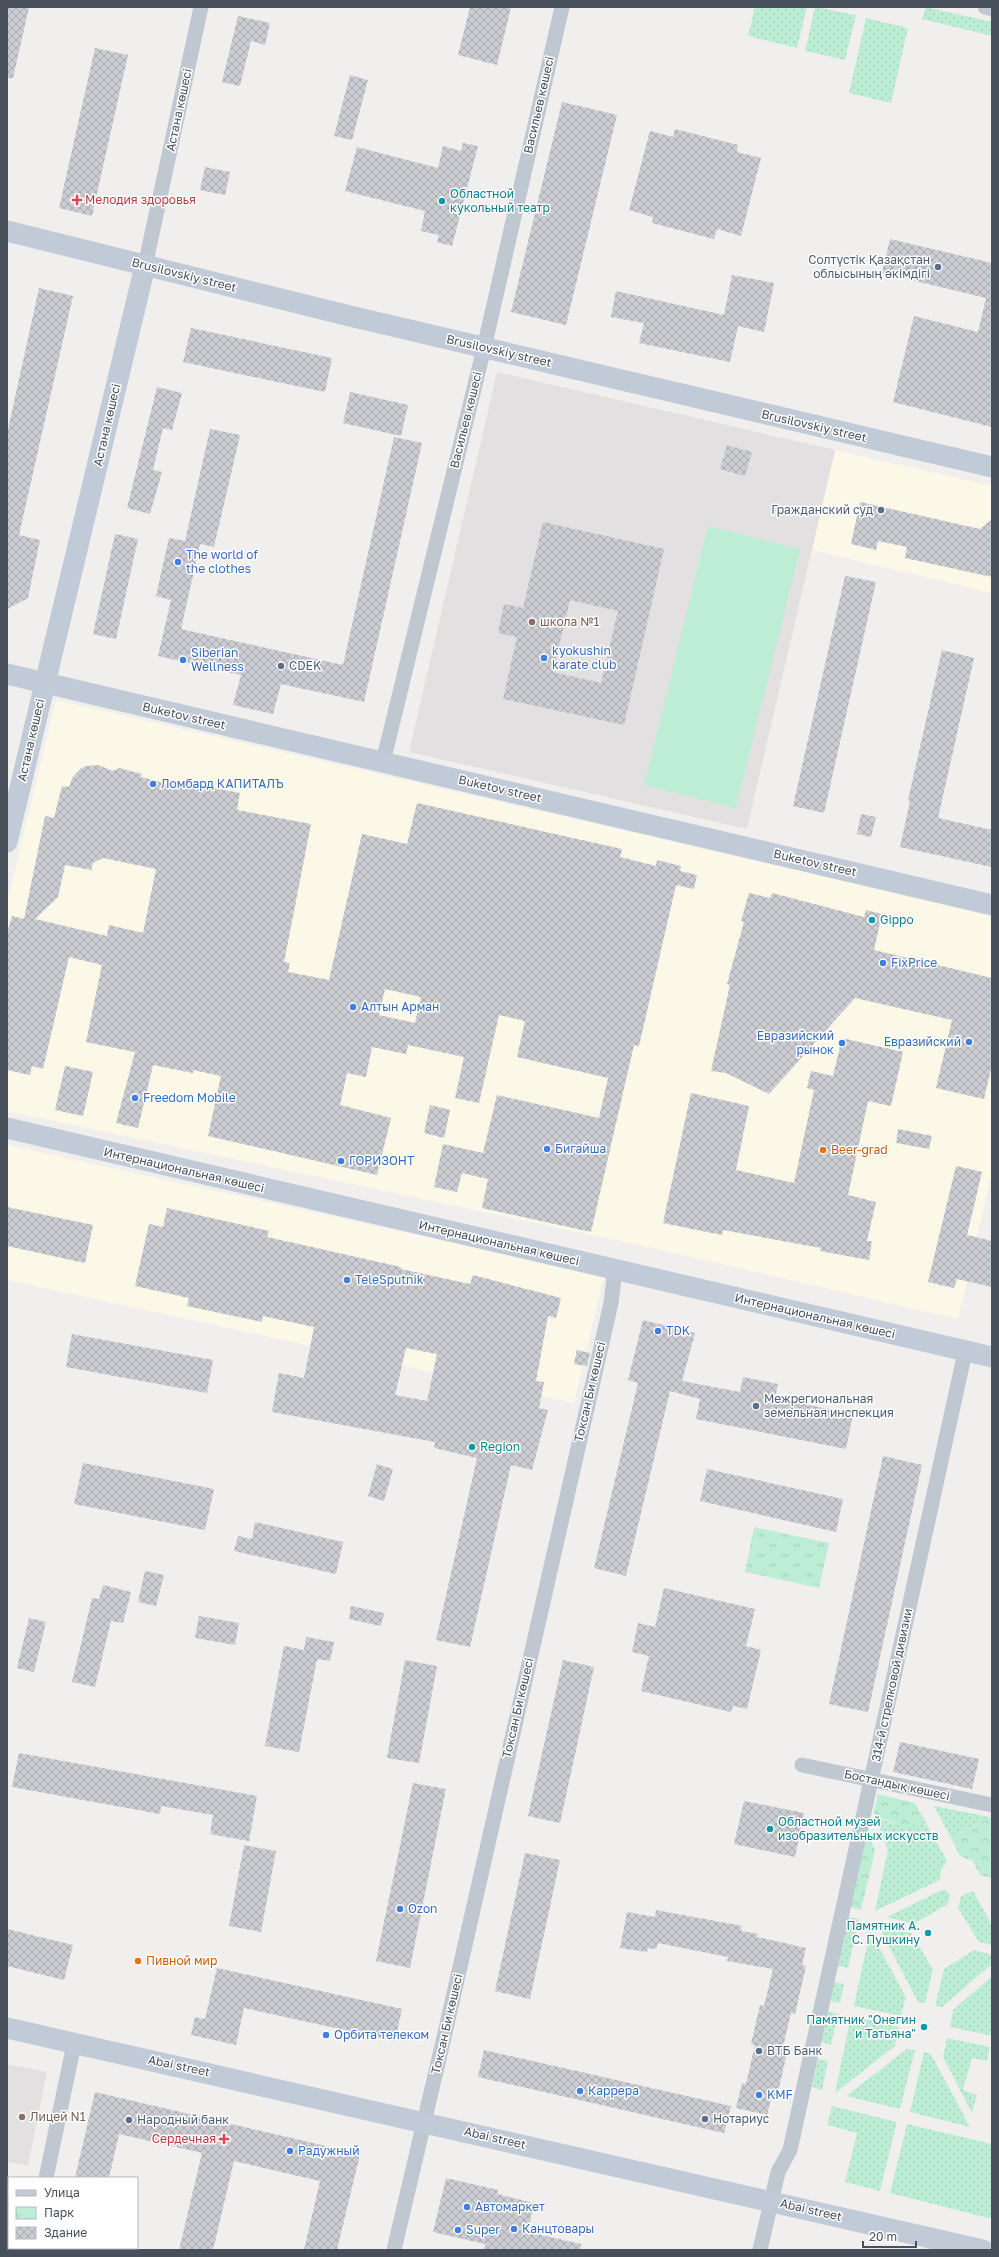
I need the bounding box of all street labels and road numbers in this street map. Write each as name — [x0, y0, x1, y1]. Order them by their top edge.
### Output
street label: Васильев көшесі — [520, 55, 557, 155]
street label: Астана көшесі — [162, 67, 195, 153]
street label: Brusilovskiy street — [130, 254, 238, 295]
street label: Brusilovskiy street — [445, 331, 553, 370]
street label: Васильев көшесі — [446, 370, 485, 470]
street label: Астана көшесі — [90, 382, 123, 468]
street label: Brusilovskiy street — [760, 406, 868, 445]
street label: Астана көшесі — [14, 697, 47, 783]
street label: Buketov street — [141, 699, 227, 732]
street label: Buketov street — [457, 772, 543, 805]
street label: Buketov street — [772, 846, 858, 879]
street label: Интернациональная көшесі — [102, 1144, 266, 1195]
street label: Интернациональная көшесі — [417, 1217, 581, 1268]
street label: Интернациональная көшесі — [733, 1290, 897, 1341]
street label: Токсан Би көшесі — [571, 1340, 608, 1443]
street label: 314-й стрелковой дивизии — [868, 1607, 915, 1763]
street label: Токсан Би көшесі — [499, 1656, 536, 1759]
street label: Бостандық көшесі — [843, 1766, 951, 1803]
street label: Токсан Би көшесі — [428, 1972, 465, 2075]
street label: Abai street — [147, 2052, 212, 2079]
street label: Abai street — [463, 2123, 528, 2152]
street label: Abai street — [779, 2195, 844, 2224]

